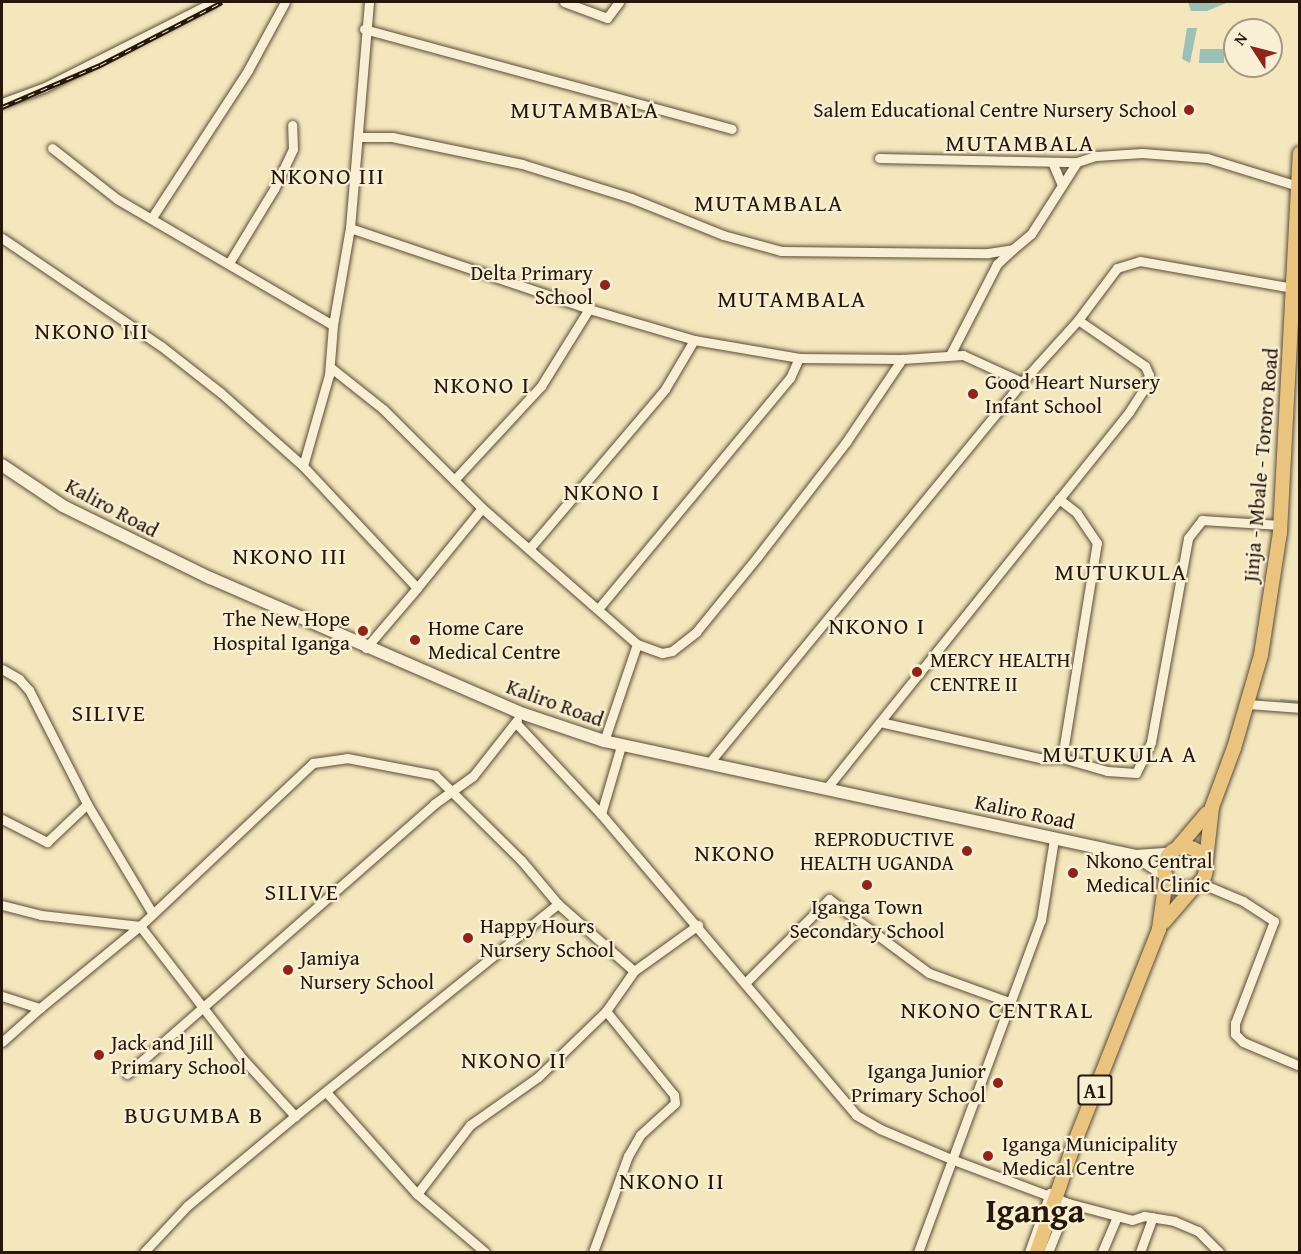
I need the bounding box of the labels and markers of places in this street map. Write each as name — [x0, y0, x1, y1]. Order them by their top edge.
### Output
place label: Salem Educational Centre Nursery School — [813, 97, 1177, 123]
marker: Salem Educational Centre Nursery School — [1182, 103, 1196, 117]
place label: Delta Primary School — [470, 260, 593, 310]
marker: Delta Primary School — [598, 278, 612, 292]
place label: Good Heart Nursery Infant School — [985, 369, 1160, 419]
marker: Good Heart Nursery Infant School — [966, 387, 980, 401]
place label: The New Hope Hospital Iganga — [213, 606, 350, 656]
place label: Home Care Medical Centre — [428, 615, 561, 665]
marker: The New Hope Hospital Iganga — [354, 622, 372, 640]
marker: Home Care Medical Centre — [406, 631, 424, 649]
place label: MERCY HEALTH CENTRE II — [930, 647, 1070, 697]
marker: MERCY HEALTH CENTRE II — [908, 663, 926, 681]
place label: REPRODUCTIVE HEALTH UGANDA — [800, 826, 954, 876]
marker: REPRODUCTIVE HEALTH UGANDA — [958, 842, 976, 860]
place label: Nkono Central Medical Clinic — [1086, 848, 1213, 898]
marker: Nkono Central Medical Clinic — [1064, 864, 1082, 882]
marker: Iganga Town Secondary School — [860, 878, 874, 892]
place label: Iganga Town Secondary School — [789, 894, 945, 944]
place label: Happy Hours Nursery School — [480, 913, 614, 963]
marker: Happy Hours Nursery School — [461, 931, 475, 945]
place label: Jamiya Nursery School — [300, 945, 434, 995]
marker: Jamiya Nursery School — [281, 963, 295, 977]
place label: Jack and Jill Primary School — [111, 1030, 246, 1080]
marker: Jack and Jill Primary School — [92, 1048, 106, 1062]
place label: Iganga Junior Primary School — [851, 1058, 986, 1108]
marker: Iganga Junior Primary School — [991, 1076, 1005, 1090]
place label: Iganga Municipality Medical Centre — [1002, 1131, 1178, 1181]
marker: Iganga Municipality Medical Centre — [979, 1147, 997, 1165]

